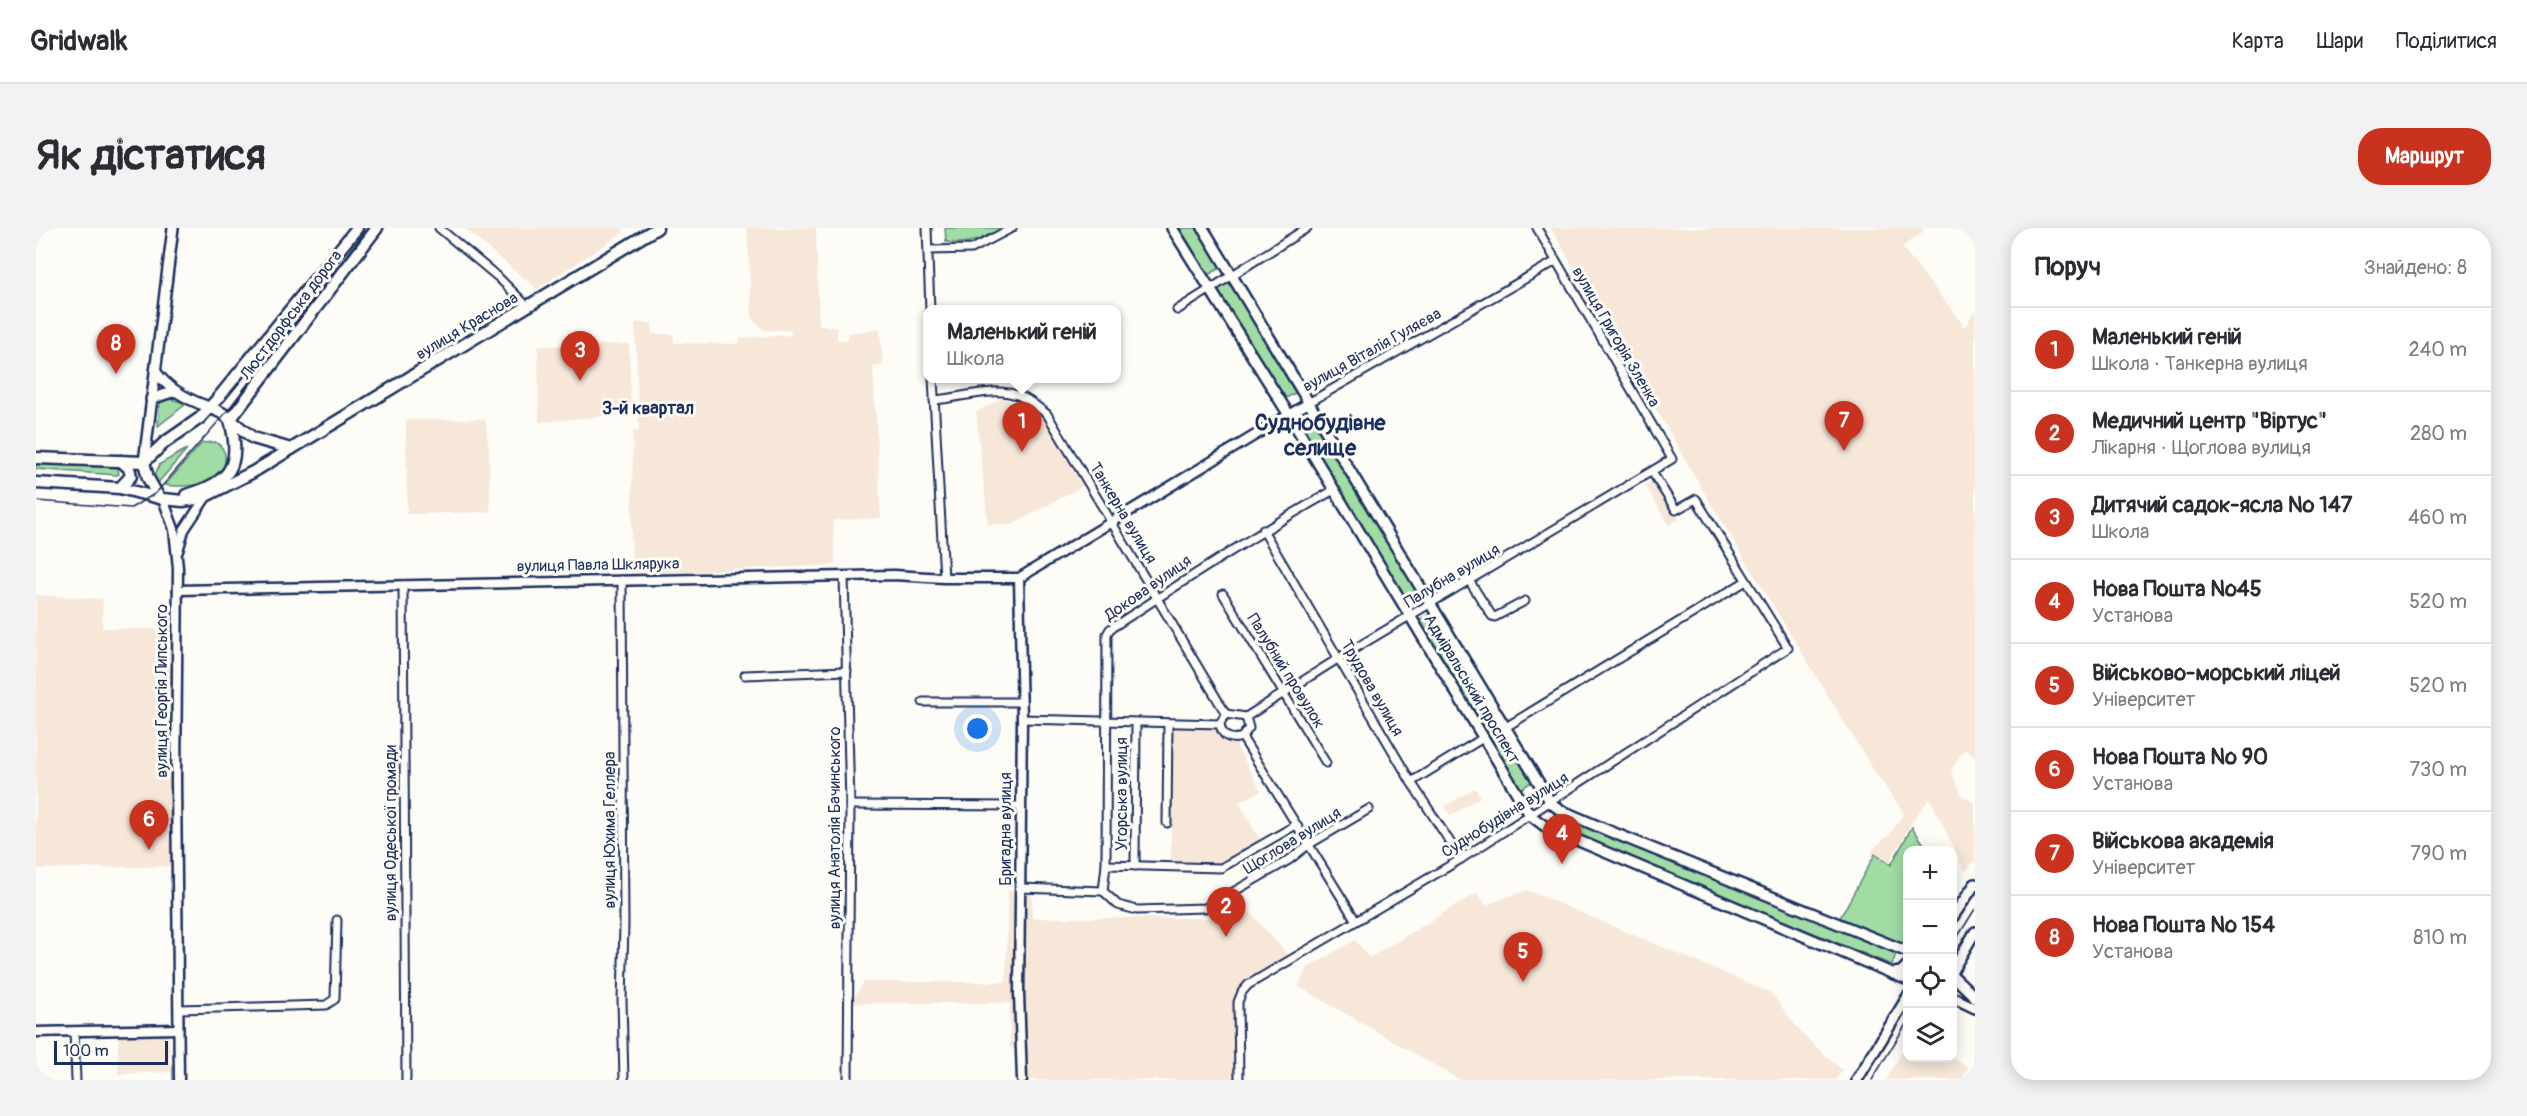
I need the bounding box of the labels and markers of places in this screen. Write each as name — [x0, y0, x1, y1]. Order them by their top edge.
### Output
pin: 8 — [96, 324, 136, 374]
pin: 3 — [560, 332, 600, 381]
pin: 1 — [1002, 402, 1042, 452]
pin: 7 — [1824, 402, 1864, 451]
pin: 6 — [130, 800, 168, 850]
pin: 4 — [1542, 814, 1582, 864]
pin: 2 — [1206, 888, 1246, 937]
pin: 5 — [1504, 932, 1542, 982]

